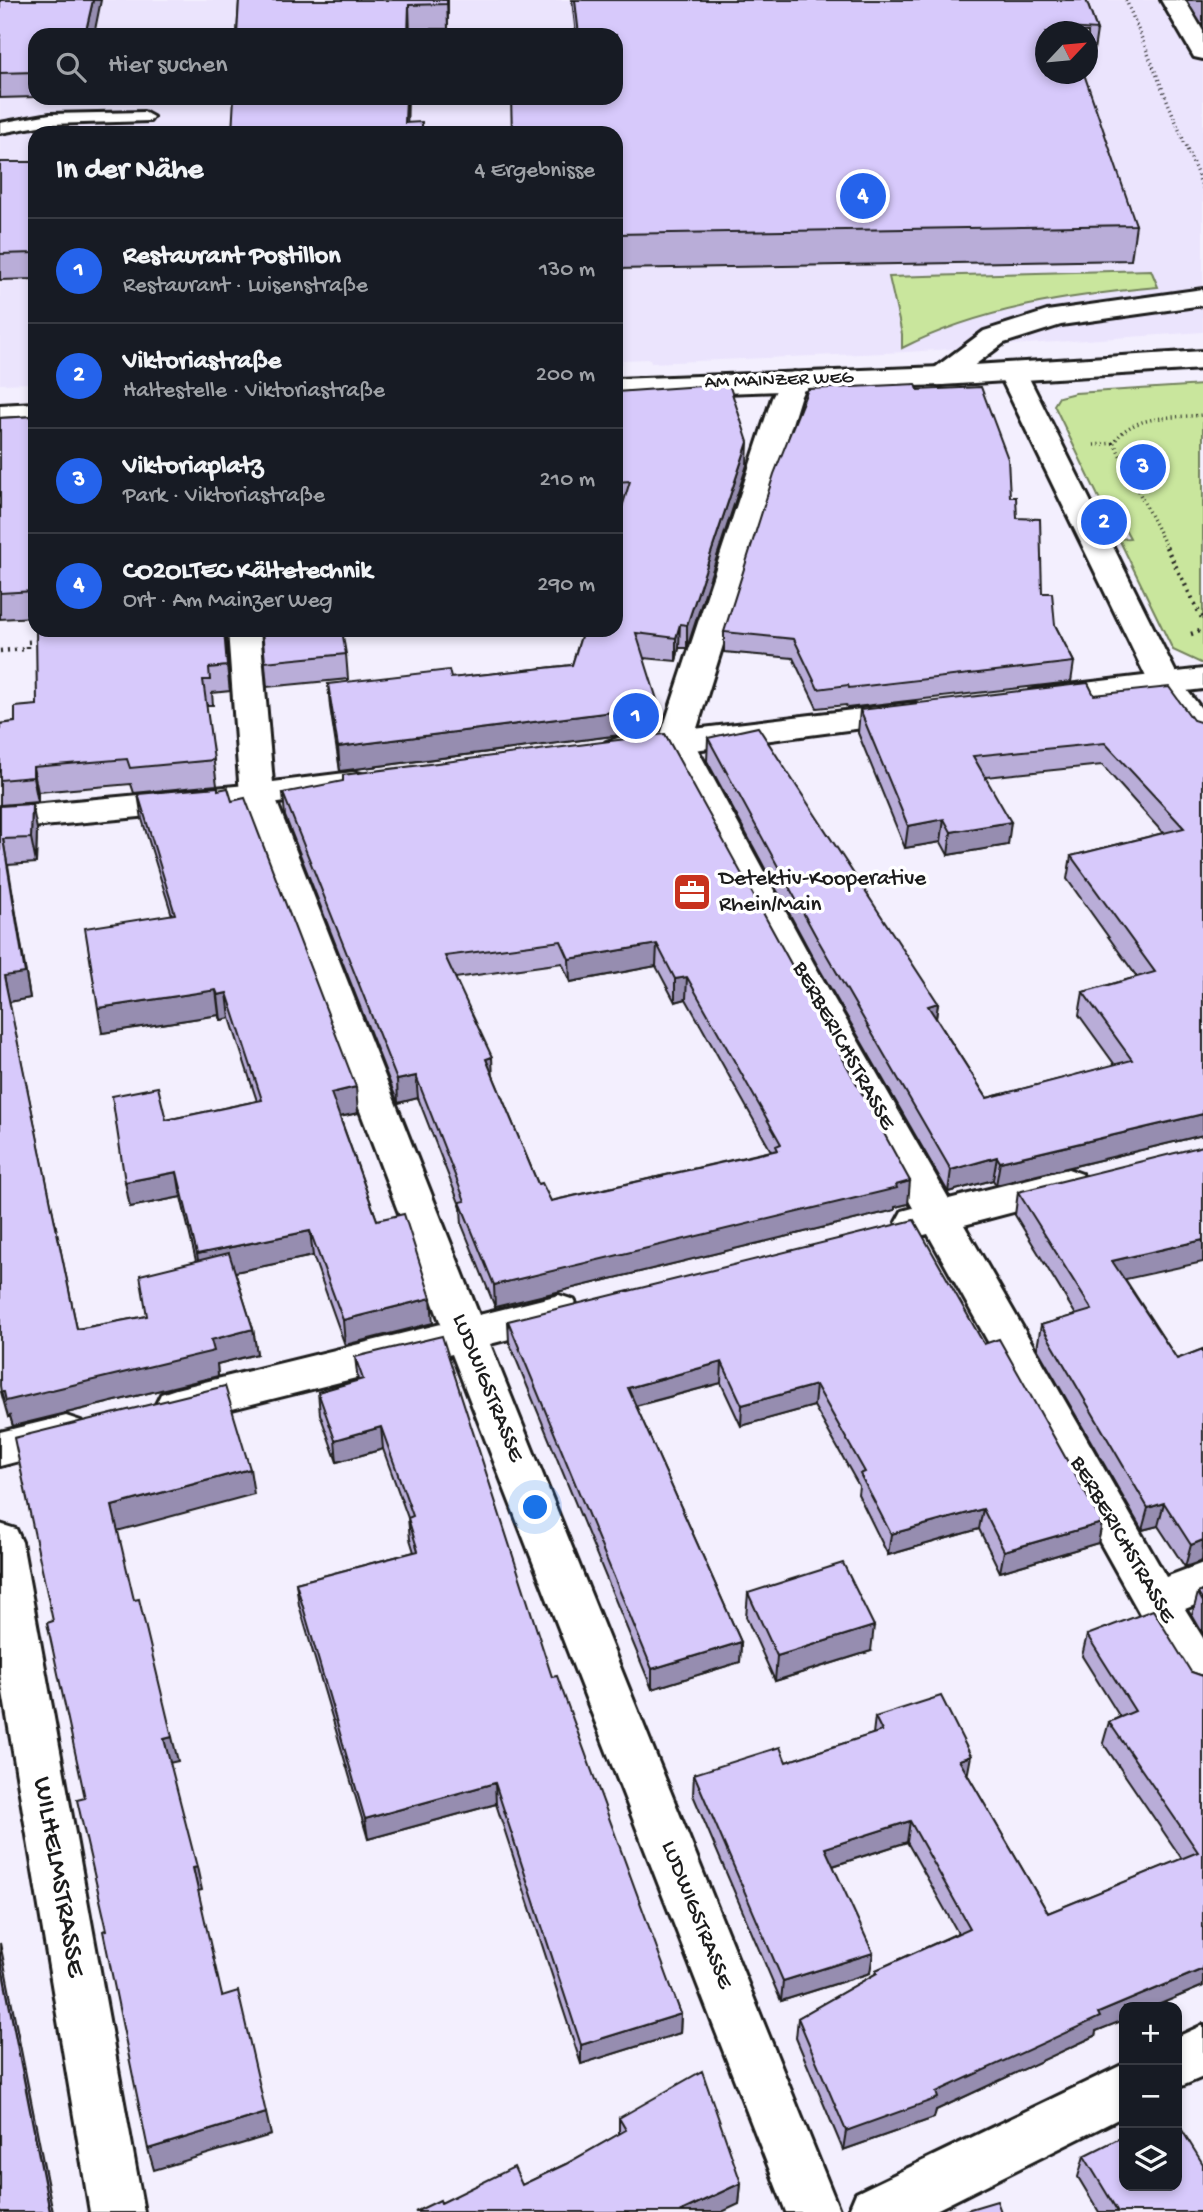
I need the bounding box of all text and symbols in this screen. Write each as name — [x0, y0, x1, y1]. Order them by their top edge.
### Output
north arrow — [1035, 21, 1098, 84]
search box — [28, 28, 623, 105]
icon: search — [52, 48, 90, 86]
text: Hier suchen — [108, 51, 228, 82]
text: In der Nähe — [56, 154, 203, 189]
text: 4 Ergebnisse — [474, 158, 595, 185]
pin: 4 — [840, 170, 886, 222]
text: Restaurant Postillon — [123, 242, 341, 273]
text: 1 — [74, 257, 84, 284]
text: 130 m — [539, 257, 595, 284]
text: Restaurant · Luisenstraße — [123, 273, 368, 300]
text: Viktoriastraße — [123, 347, 281, 378]
text: 2 — [73, 362, 85, 389]
text: 200 m — [536, 362, 595, 389]
street label: AM MAINZER WEG — [704, 367, 855, 395]
text: Haltestelle · Viktoriastraße — [123, 378, 385, 405]
pin: 3 — [1120, 441, 1166, 493]
text: Viktoriaplatz — [123, 452, 263, 483]
text: 3 — [73, 467, 85, 494]
text: 210 m — [540, 467, 595, 494]
text: Park · Viktoriastraße — [123, 483, 325, 510]
pin: 2 — [1081, 496, 1127, 548]
text: CO2OLTEC Kältetechnik — [123, 557, 372, 588]
text: 4 — [74, 572, 84, 599]
text: 290 m — [537, 572, 595, 599]
text: Ort · Am Mainzer Weg — [123, 588, 333, 615]
pin: 1 — [613, 690, 659, 742]
place label: Detektiv-Kooperative Rhein/Main — [717, 866, 927, 919]
office icon: Detektiv-Kooperative Rhein/Main — [671, 871, 713, 913]
street label: BERBERICHSTRASSE — [785, 956, 901, 1136]
street label: LUDWIGSTRASSE — [445, 1310, 530, 1467]
street label: BERBERICHSTRASSE — [1063, 1451, 1182, 1630]
your location — [518, 1490, 552, 1524]
street label: WILHELMSTRASSE — [24, 1775, 92, 1981]
street label: LUDWIGSTRASSE — [654, 1837, 739, 1994]
map controls — [1119, 2002, 1182, 2191]
button: + — [1119, 2002, 1182, 2065]
button: − — [1119, 2065, 1182, 2128]
button: layers — [1119, 2128, 1182, 2191]

